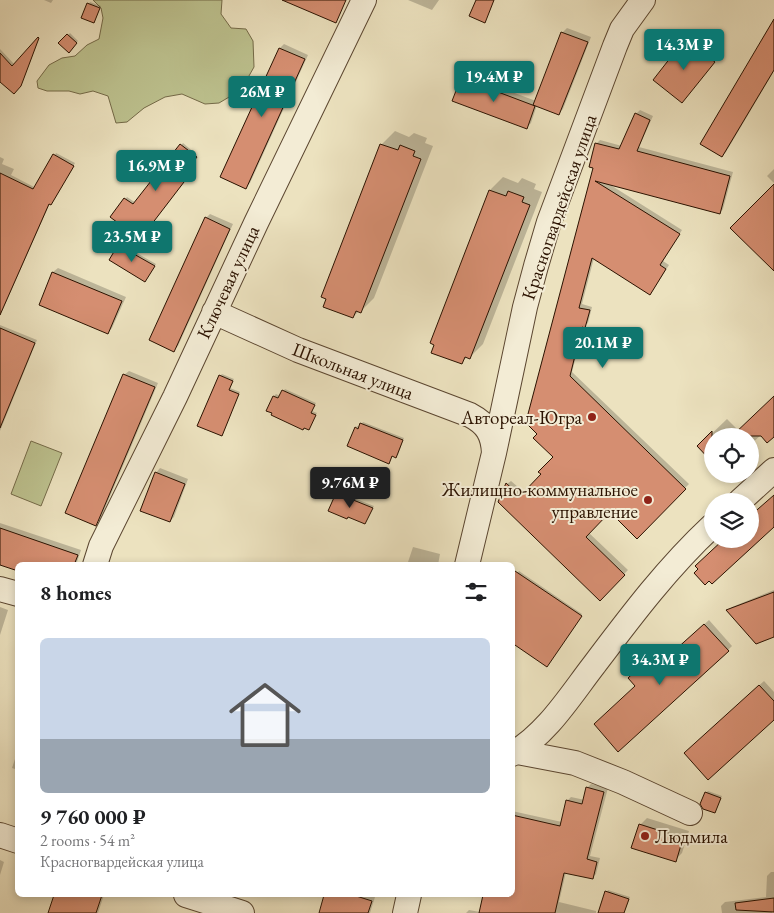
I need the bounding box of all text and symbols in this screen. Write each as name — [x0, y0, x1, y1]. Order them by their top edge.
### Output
pin: 14.3M ₽ — [638, 28, 730, 71]
text: 14.3M ₽ — [655, 34, 713, 55]
pin: 19.4M ₽ — [448, 61, 540, 103]
text: 19.4M ₽ — [465, 66, 523, 87]
pin: 26M ₽ — [227, 76, 297, 118]
text: 26M ₽ — [239, 81, 285, 102]
street label: Красногвардейская улица — [515, 110, 603, 303]
pin: 16.9M ₽ — [110, 150, 202, 192]
text: 16.9M ₽ — [127, 155, 185, 176]
pin: 23.5M ₽ — [86, 220, 178, 263]
street label: Ключевая улица — [191, 221, 265, 343]
text: 23.5M ₽ — [103, 226, 161, 247]
pin: 20.1M ₽ — [557, 326, 649, 369]
text: 20.1M ₽ — [574, 332, 632, 353]
street label: Школьная улица — [289, 336, 418, 406]
place label: Автореал-Югра — [460, 405, 582, 430]
marker: Автореал-Югра — [586, 411, 598, 423]
map controls — [704, 428, 759, 548]
button: locate — [704, 428, 759, 483]
pin: 9.76M ₽ — [304, 466, 396, 509]
text: 9.76M ₽ — [321, 472, 379, 493]
place label: Жилищно-коммунальное управление — [441, 477, 638, 524]
button: layers — [704, 493, 759, 548]
marker: Жилищно-коммунальное управление — [642, 494, 654, 506]
icon: filters — [462, 578, 490, 606]
text: 8 homes — [40, 579, 112, 606]
pin: 34.3M ₽ — [614, 644, 706, 686]
text: 34.3M ₽ — [631, 649, 689, 670]
icon: home — [220, 670, 310, 760]
text: 9 760 000 ₽ — [40, 803, 146, 830]
place label: Людмила — [655, 824, 728, 849]
text: 2 rooms · 54 m² — [40, 830, 135, 851]
marker: Людмила — [639, 830, 651, 842]
text: Красногвардейская улица — [40, 851, 204, 872]

